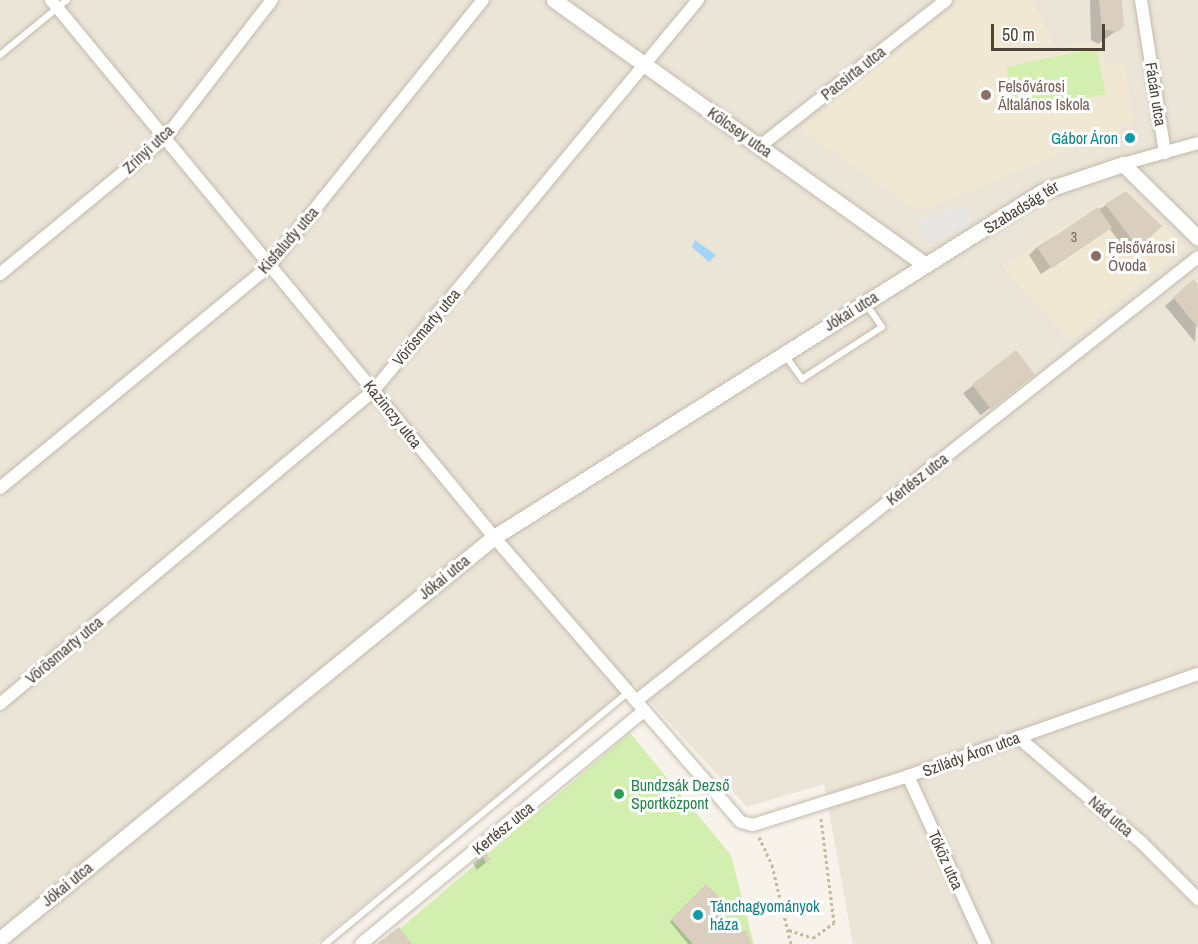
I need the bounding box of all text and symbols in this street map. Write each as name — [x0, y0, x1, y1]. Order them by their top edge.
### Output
scale bar — [994, 12, 1108, 50]
text: 50 m — [1002, 22, 1035, 47]
street label: Pacsirta utca — [817, 42, 889, 104]
street label: Fácán utca — [1141, 61, 1171, 127]
place label: Felsővárosi Általános Iskola — [998, 76, 1090, 114]
marker: Felsővárosi Általános Iskola — [979, 88, 993, 102]
street label: Kölcsey utca — [704, 103, 776, 161]
street label: Zrínyi utca — [119, 121, 177, 177]
place label: Gábor Áron — [1050, 128, 1118, 148]
marker: Gábor Áron — [1123, 131, 1137, 145]
street label: Szabadság tér — [980, 176, 1062, 238]
street label: Kisfaludy utca — [254, 203, 322, 277]
house number: 3 — [1071, 229, 1077, 245]
place label: Felsővárosi Óvoda — [1108, 237, 1175, 275]
marker: Felsővárosi Óvoda — [1089, 249, 1103, 263]
street label: Vörösmarty utca — [388, 285, 464, 369]
street label: Jókai utca — [821, 287, 881, 335]
street label: Kazinczy utca — [360, 376, 426, 452]
street label: Kertész utca — [882, 449, 952, 509]
street label: Jókai utca — [415, 551, 473, 603]
street label: Vörösmarty utca — [22, 612, 106, 688]
street label: Szilády Áron utca — [919, 727, 1023, 781]
place label: Bundzsák Dezső Sportközpont — [631, 775, 729, 813]
marker: Bundzsák Dezső Sportközpont — [612, 787, 626, 801]
street label: Nád utca — [1085, 792, 1137, 840]
street label: Kertész utca — [469, 798, 537, 858]
street label: Tóköz utca — [924, 827, 968, 893]
street label: Jókai utca — [38, 858, 96, 910]
place label: Tánchagyományok háza — [710, 896, 820, 934]
marker: Tánchagyományok háza — [691, 908, 705, 922]

